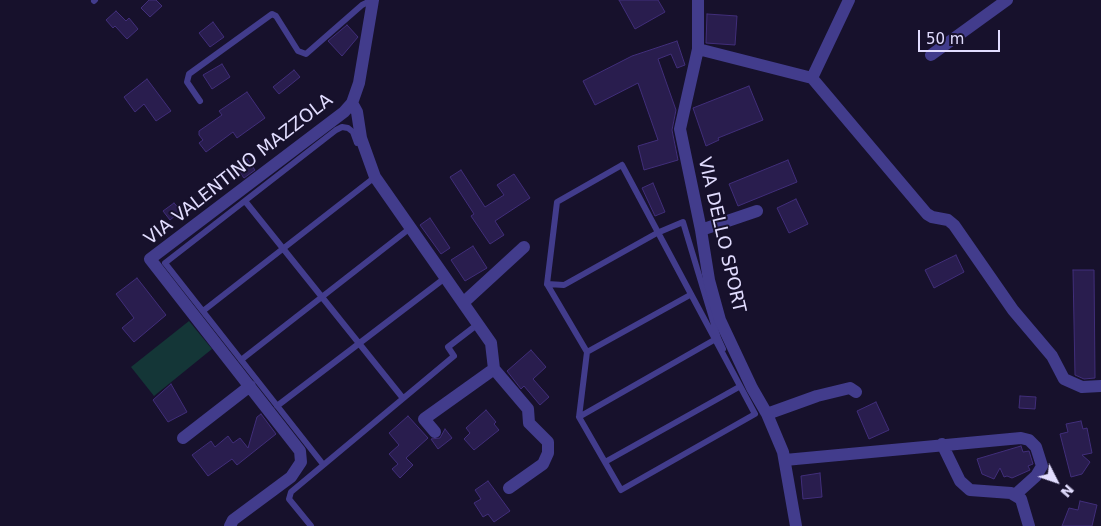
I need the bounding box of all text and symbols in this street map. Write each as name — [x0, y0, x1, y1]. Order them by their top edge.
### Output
scale bar — [921, 20, 1004, 52]
text: 50 m — [926, 30, 964, 48]
street label: VIA VALENTINO MAZZOLA — [141, 90, 337, 250]
street label: VIA DELLO SPORT — [693, 155, 749, 315]
north arrow — [1031, 456, 1081, 506]
text: N — [1057, 481, 1077, 501]

